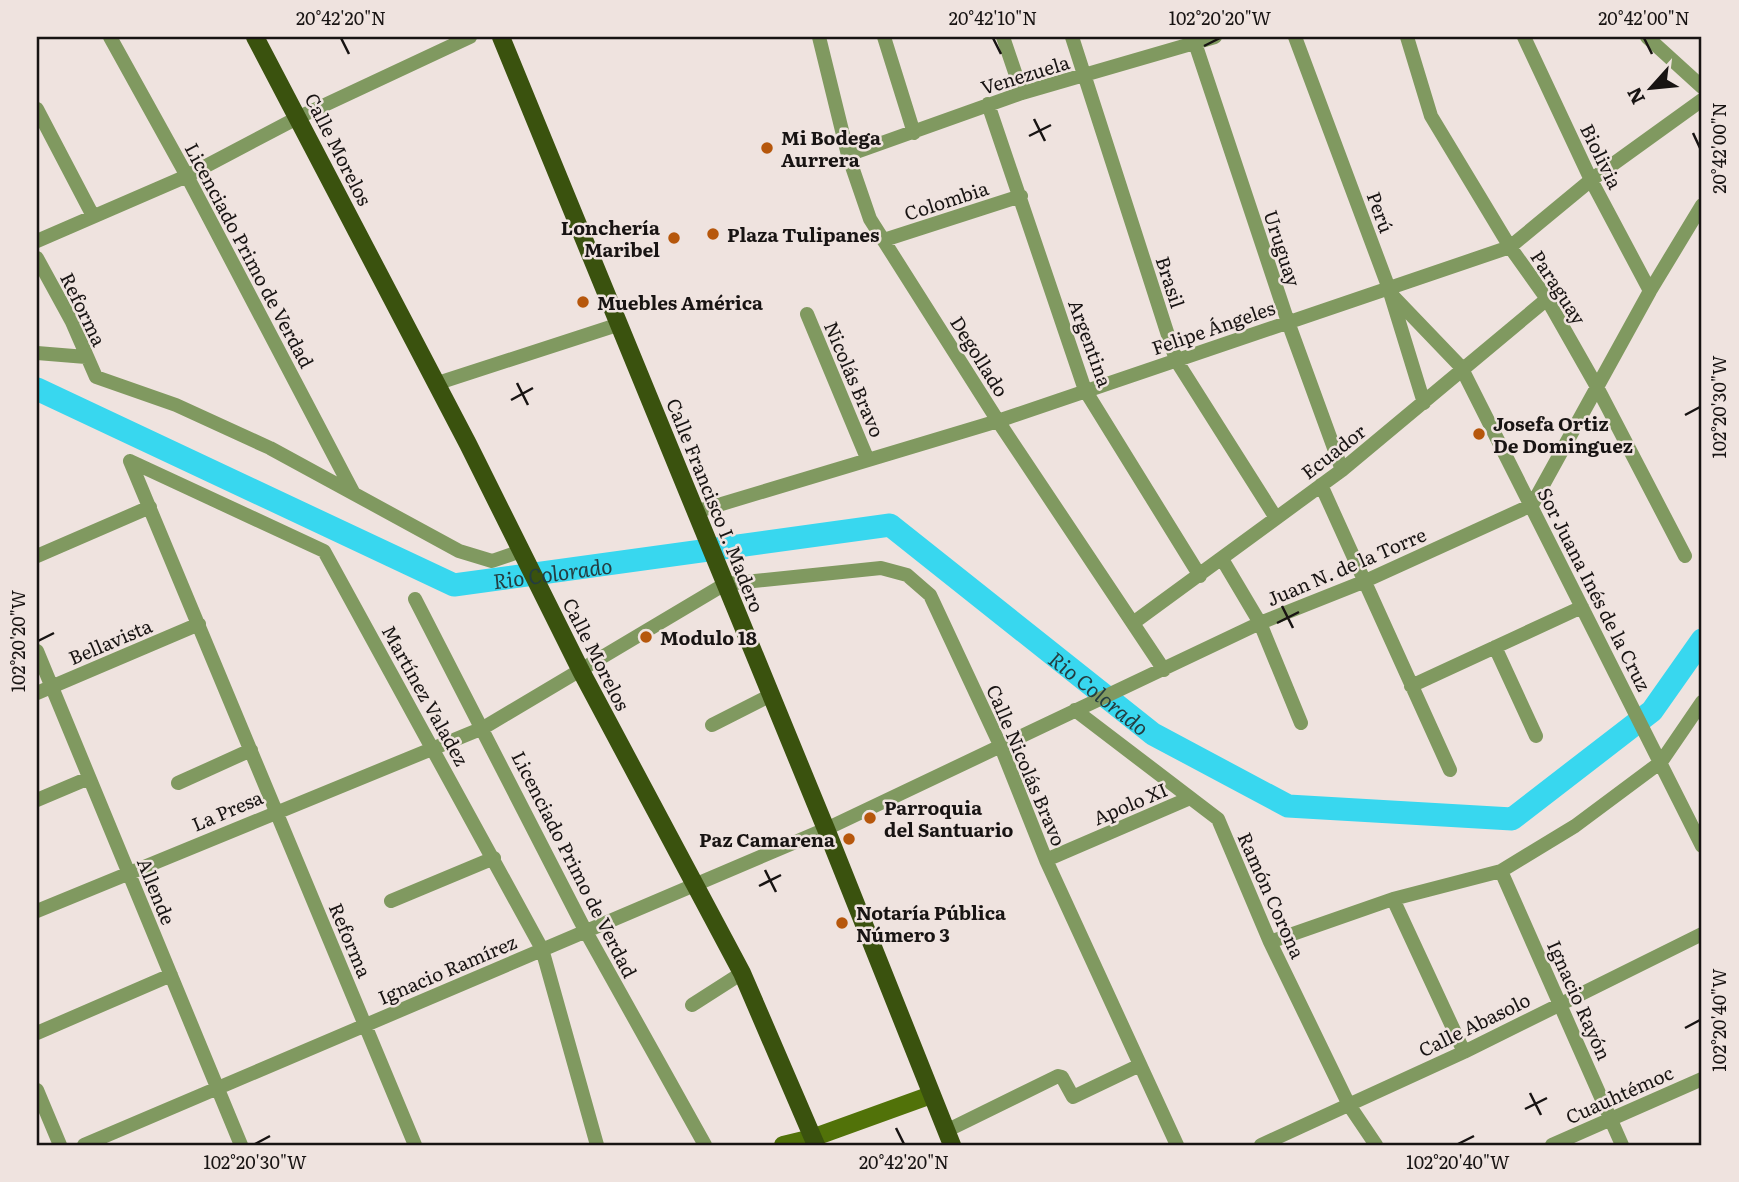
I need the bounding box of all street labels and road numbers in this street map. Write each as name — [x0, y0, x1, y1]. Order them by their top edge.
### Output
street label: Venezuela — [977, 47, 1074, 101]
street label: Calle Morelos — [299, 88, 380, 211]
street label: Biolivia — [1574, 119, 1630, 194]
street label: Licenciado Primo de Verdad — [179, 137, 322, 373]
street label: Colombia — [900, 173, 993, 227]
street label: Perú — [1361, 187, 1401, 237]
street label: Uruguay — [1258, 206, 1309, 290]
street label: Paraguay — [1525, 244, 1594, 330]
street label: Brasil — [1150, 253, 1192, 311]
street label: Reforma — [54, 267, 114, 351]
street label: Felipe Ángeles — [1148, 293, 1279, 361]
street label: Argentina — [1062, 295, 1120, 391]
street label: Degollado — [944, 310, 1016, 402]
street label: Nicolás Bravo — [818, 317, 892, 441]
street label: Calle Francisco I. Madero — [660, 394, 772, 616]
street label: Ecuador — [1295, 417, 1371, 485]
street label: Sor Juana Inés de la Cruz — [1531, 482, 1659, 696]
street label: Juan N. de la Torre — [1262, 520, 1430, 612]
street label: Calle Morelos — [557, 593, 638, 716]
street label: Bellavista — [64, 611, 157, 671]
street label: Martínez Valadez — [376, 620, 476, 770]
street label: Calle Nicolás Bravo — [980, 680, 1074, 850]
street label: Licenciado Primo de Verdad — [505, 746, 645, 983]
street label: Apolo XI — [1088, 775, 1172, 831]
street label: La Presa — [187, 782, 268, 837]
street label: Ramón Corona — [1232, 827, 1313, 963]
street label: Allende — [131, 853, 183, 929]
street label: Reforma — [323, 898, 380, 982]
street label: Ignacio Ramírez — [373, 927, 521, 1011]
street label: Ignacio Rayón — [1541, 936, 1619, 1064]
street label: Calle Abasolo — [1413, 985, 1535, 1063]
street label: Cuauhtémoc — [1561, 1058, 1677, 1130]

